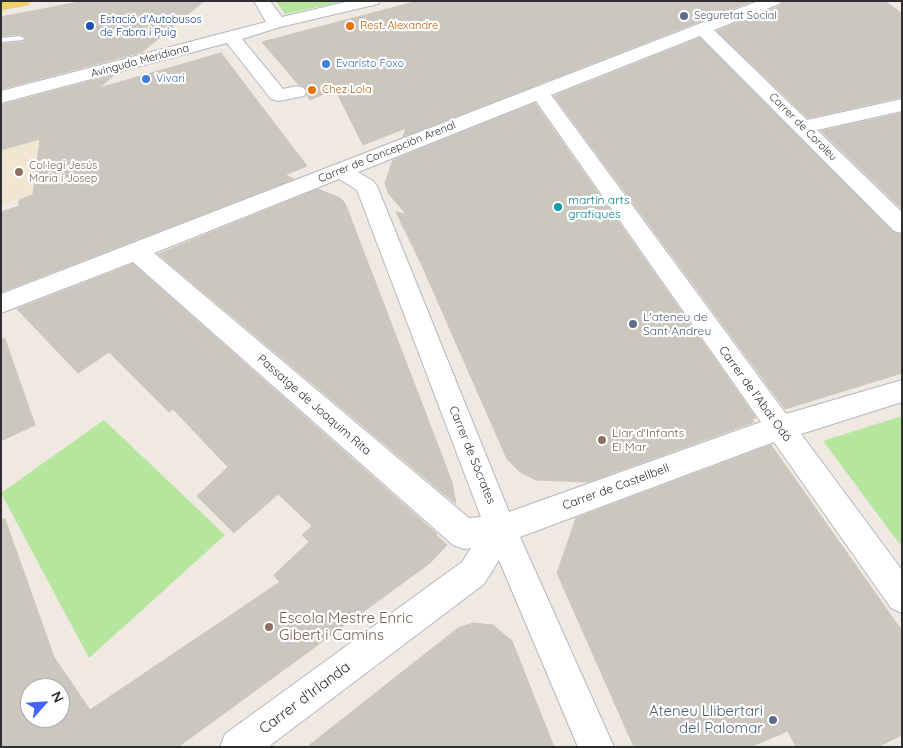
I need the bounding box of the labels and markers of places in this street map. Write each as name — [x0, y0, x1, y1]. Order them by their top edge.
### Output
place label: Seguretat Social — [694, 9, 777, 23]
marker: Seguretat Social — [678, 10, 690, 22]
place label: Estació d'Autobusos de Fabra i Puig — [100, 13, 202, 39]
place label: Rest. Alexandre — [360, 19, 438, 33]
marker: Estació d'Autobusos de Fabra i Puig — [84, 20, 96, 32]
marker: Rest. Alexandre — [344, 20, 356, 32]
place label: Evaristo Foxo — [336, 57, 404, 71]
marker: Evaristo Foxo — [320, 58, 332, 70]
place label: Vivari — [156, 72, 185, 86]
marker: Vivari — [140, 73, 152, 85]
place label: Chez Lola — [322, 83, 372, 97]
marker: Chez Lola — [306, 84, 318, 96]
place label: Col·legi Jesús Maria i Josep — [29, 159, 97, 185]
marker: Col·legi Jesús Maria i Josep — [13, 166, 25, 178]
place label: martín arts grafiques — [568, 193, 630, 221]
marker: martín arts grafiques — [552, 201, 564, 213]
place label: L'ateneu de Sant Andreu — [643, 310, 711, 338]
marker: L'ateneu de Sant Andreu — [627, 318, 639, 330]
place label: Llar d'Infants El Mar — [612, 426, 684, 454]
marker: Llar d'Infants El Mar — [596, 434, 608, 446]
place label: Escola Mestre Enric Gibert i Camins — [279, 609, 413, 644]
marker: Escola Mestre Enric Gibert i Camins — [263, 621, 275, 633]
place label: Ateneu Llibertari del Palomar — [649, 702, 763, 737]
marker: Ateneu Llibertari del Palomar — [767, 714, 779, 726]

